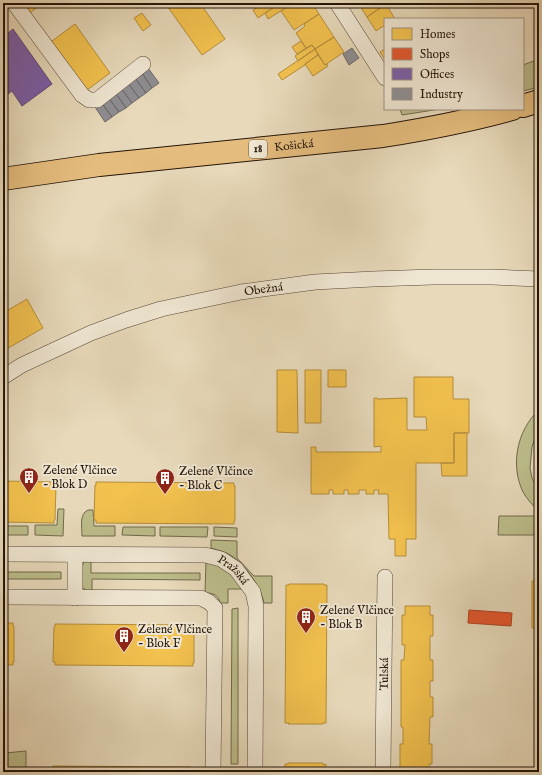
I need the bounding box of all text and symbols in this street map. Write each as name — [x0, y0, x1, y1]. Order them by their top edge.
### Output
legend — [384, 18, 524, 110]
text: Homes — [420, 27, 456, 42]
text: Shops — [420, 47, 450, 63]
text: Offices — [420, 67, 454, 82]
text: Industry — [420, 87, 463, 102]
street label: Košická — [274, 136, 315, 155]
road number: 18 — [249, 140, 267, 158]
street label: Obežná — [243, 279, 285, 299]
place label: Zelené Vlčince - Blok D — [43, 463, 118, 492]
place label: Zelené Vlčince - Blok C — [179, 464, 254, 493]
building icon: Zelené Vlčince - Blok D — [18, 466, 40, 494]
building icon: Zelené Vlčince - Blok C — [154, 467, 176, 495]
street label: Pražská — [215, 551, 253, 588]
place label: Zelené Vlčince - Blok B — [320, 603, 395, 632]
building icon: Zelené Vlčince - Blok B — [295, 606, 317, 634]
place label: Zelené Vlčince - Blok F — [138, 622, 213, 651]
building icon: Zelené Vlčince - Blok F — [113, 625, 135, 653]
street label: Tulská — [376, 657, 392, 691]

